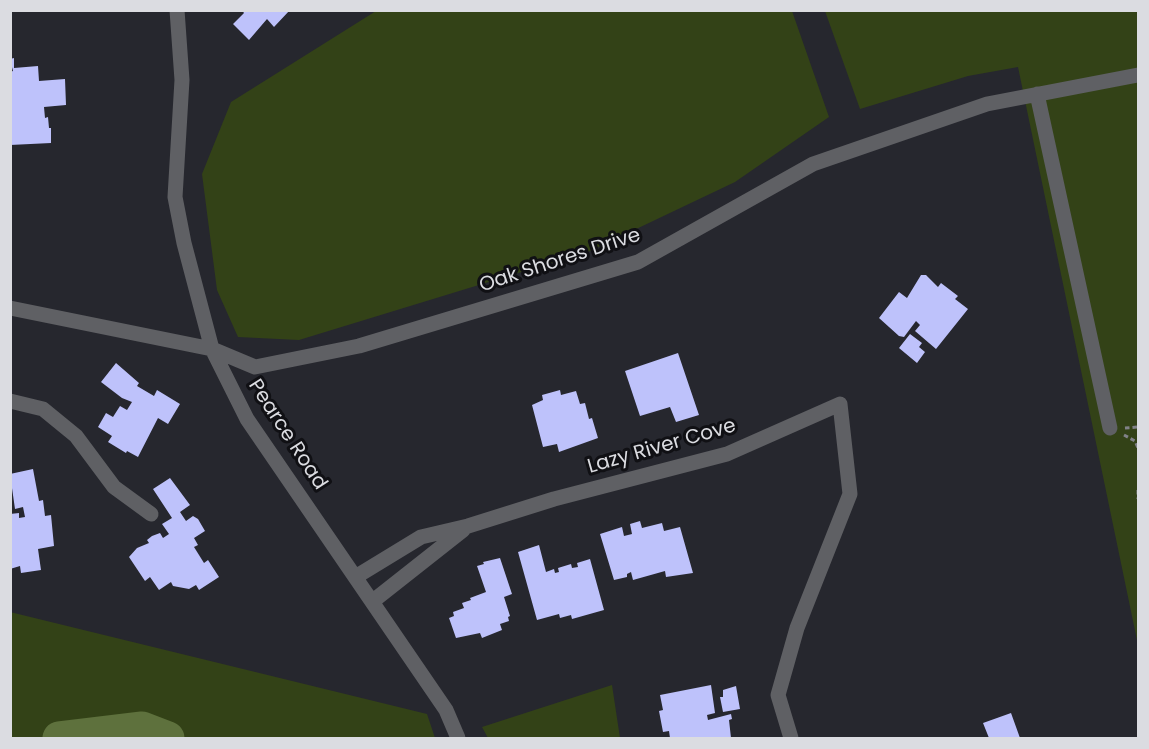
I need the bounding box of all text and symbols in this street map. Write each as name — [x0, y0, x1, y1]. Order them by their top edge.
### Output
street label: Oak Shores Drive — [476, 224, 644, 298]
street label: Pearce Road — [242, 375, 332, 495]
street label: Lazy River Cove — [585, 414, 739, 480]

